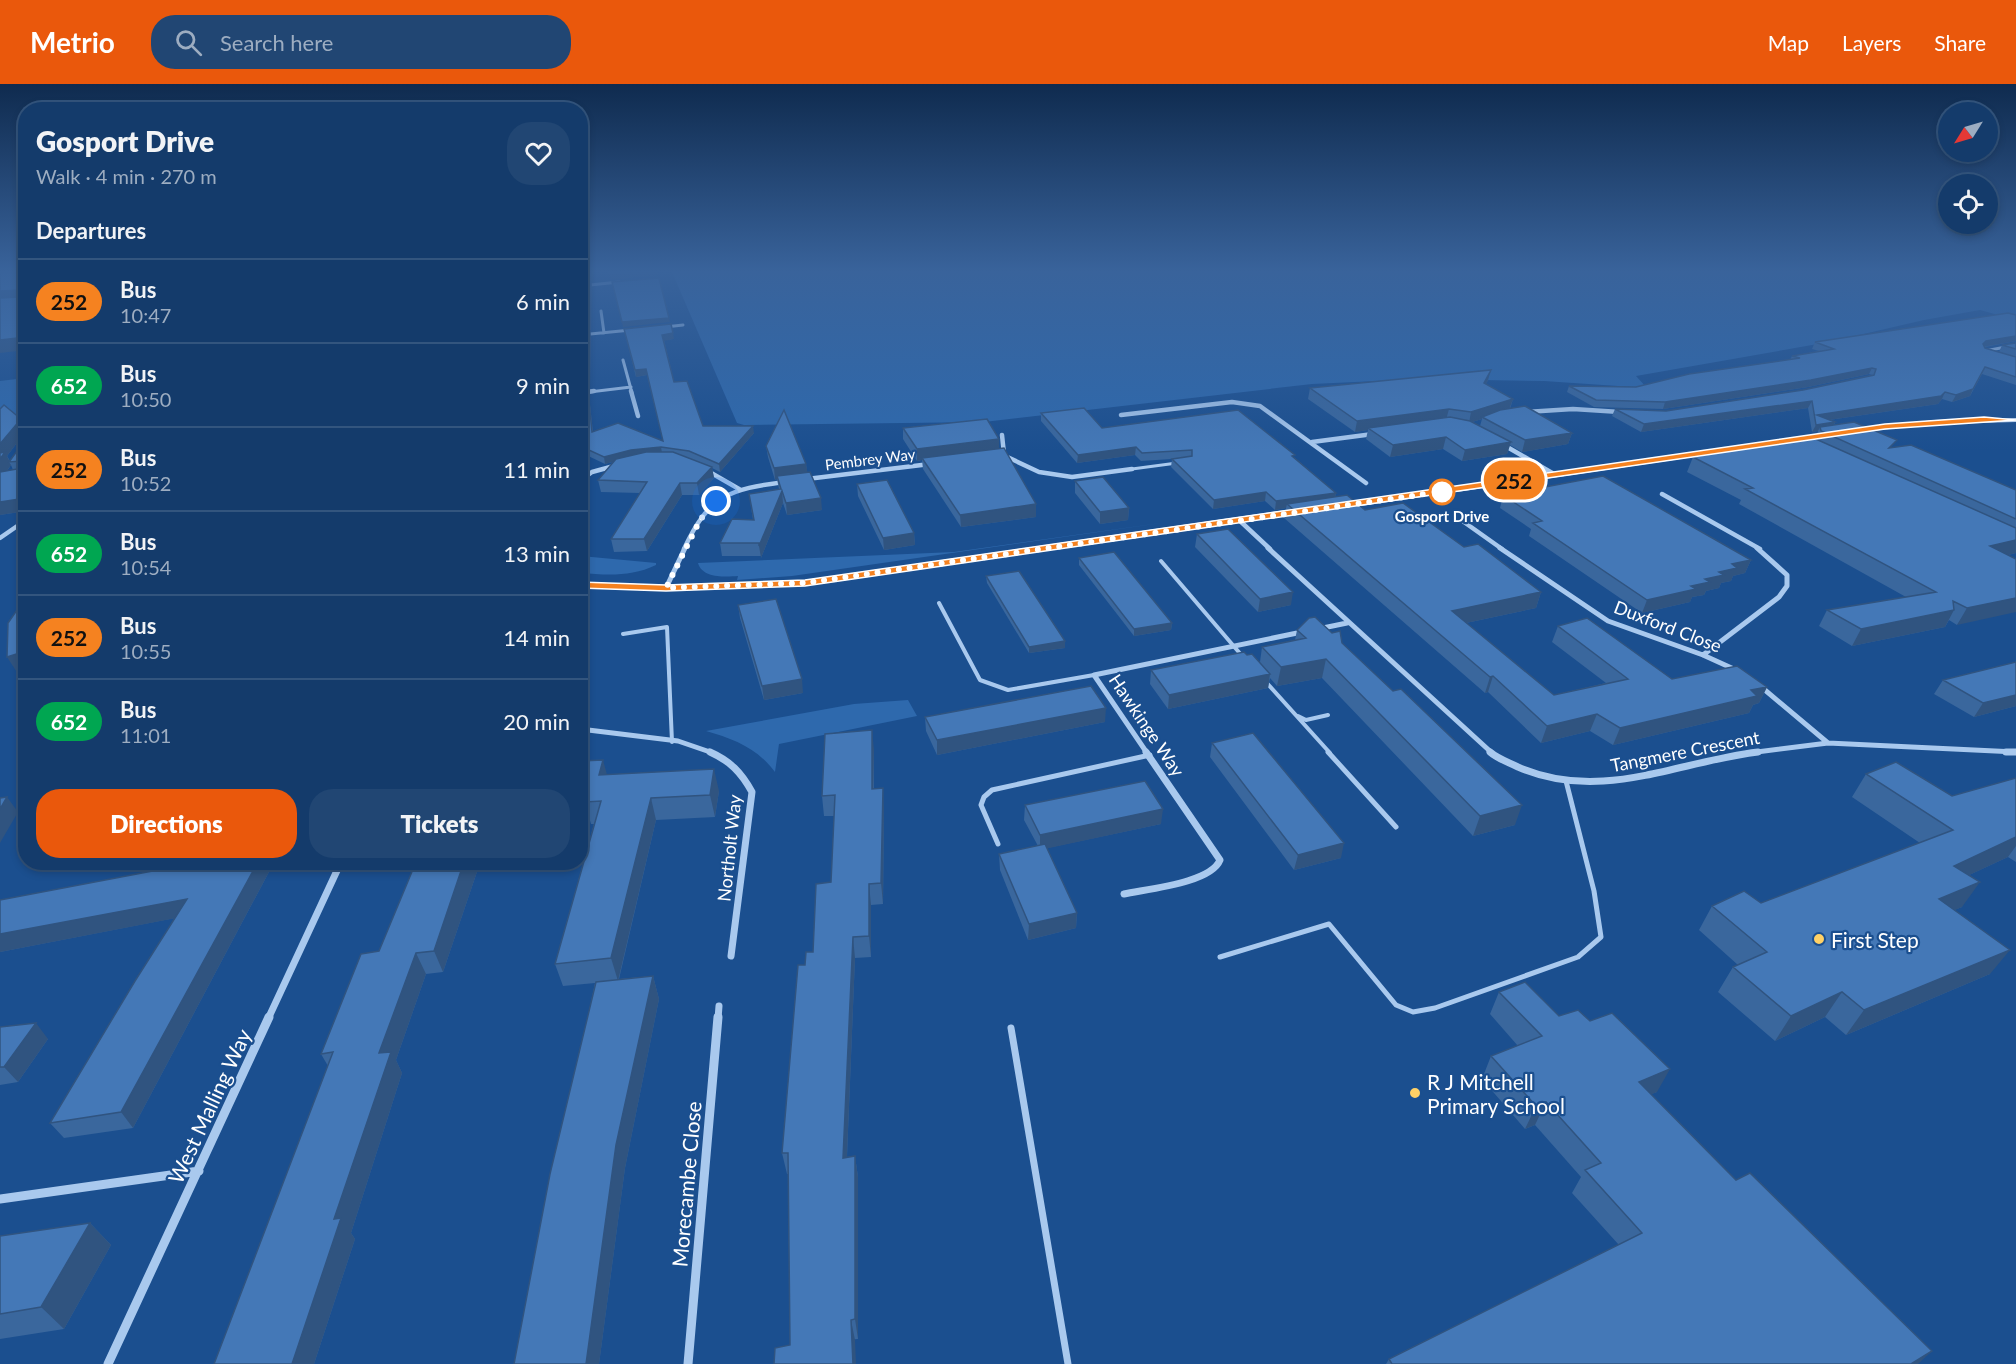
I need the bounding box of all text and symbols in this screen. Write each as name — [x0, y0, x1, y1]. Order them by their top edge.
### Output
search box — [151, 15, 571, 69]
text: Metrio — [30, 25, 115, 59]
icon: search — [172, 26, 205, 59]
text: Search here — [220, 29, 333, 56]
text: Map — [1768, 30, 1809, 55]
text: Layers — [1842, 30, 1901, 55]
text: Share — [1934, 30, 1986, 55]
north arrow — [1938, 102, 1998, 162]
map controls — [1938, 102, 1998, 234]
button: heart — [507, 122, 570, 185]
text: Gosport Drive — [36, 124, 214, 158]
text: Walk · 4 min · 270 m — [36, 164, 217, 188]
button: locate — [1938, 174, 1998, 234]
text: Departures — [36, 217, 146, 244]
text: Bus — [120, 276, 156, 303]
text: 6 min — [516, 288, 570, 315]
text: 252 — [51, 289, 87, 314]
text: 10:47 — [120, 303, 171, 327]
text: Bus — [120, 360, 156, 387]
text: 9 min — [516, 372, 570, 399]
text: 652 — [51, 373, 87, 398]
text: 10:50 — [120, 387, 171, 411]
text: Bus — [120, 444, 156, 471]
street label: Pembrey Way — [824, 444, 916, 473]
text: 11 min — [503, 456, 570, 483]
text: 252 — [51, 457, 87, 482]
line badge: 252 — [1480, 460, 1549, 500]
text: 252 — [1496, 468, 1532, 493]
text: 10:52 — [120, 471, 171, 495]
marker: Gosport Drive — [1429, 479, 1455, 505]
your location — [701, 486, 731, 516]
place label: Gosport Drive — [1395, 507, 1489, 525]
text: Bus — [120, 528, 156, 555]
text: 13 min — [503, 540, 570, 567]
text: 652 — [51, 541, 87, 566]
text: 10:54 — [120, 555, 171, 579]
street label: Duxford Close — [1611, 595, 1725, 657]
text: Bus — [120, 612, 156, 639]
text: 14 min — [503, 624, 570, 651]
text: 252 — [51, 625, 87, 650]
text: 10:55 — [120, 639, 171, 663]
street label: Hawkinge Way — [1105, 670, 1190, 781]
text: Bus — [120, 696, 156, 723]
text: 20 min — [503, 708, 570, 735]
text: 652 — [51, 709, 87, 734]
text: 11:01 — [120, 723, 171, 747]
street label: Tangmere Crescent — [1609, 726, 1762, 776]
button: Directions — [36, 789, 297, 858]
button: Tickets — [309, 789, 570, 858]
street label: Northolt Way — [712, 793, 746, 903]
place label: First Step — [1831, 927, 1919, 952]
marker: First Step — [1812, 932, 1826, 946]
street label: West Malling Way — [162, 1025, 256, 1187]
place label: R J Mitchell Primary School — [1427, 1069, 1565, 1118]
marker: R J Mitchell Primary School — [1408, 1086, 1422, 1100]
street label: Morecambe Close — [666, 1100, 706, 1268]

